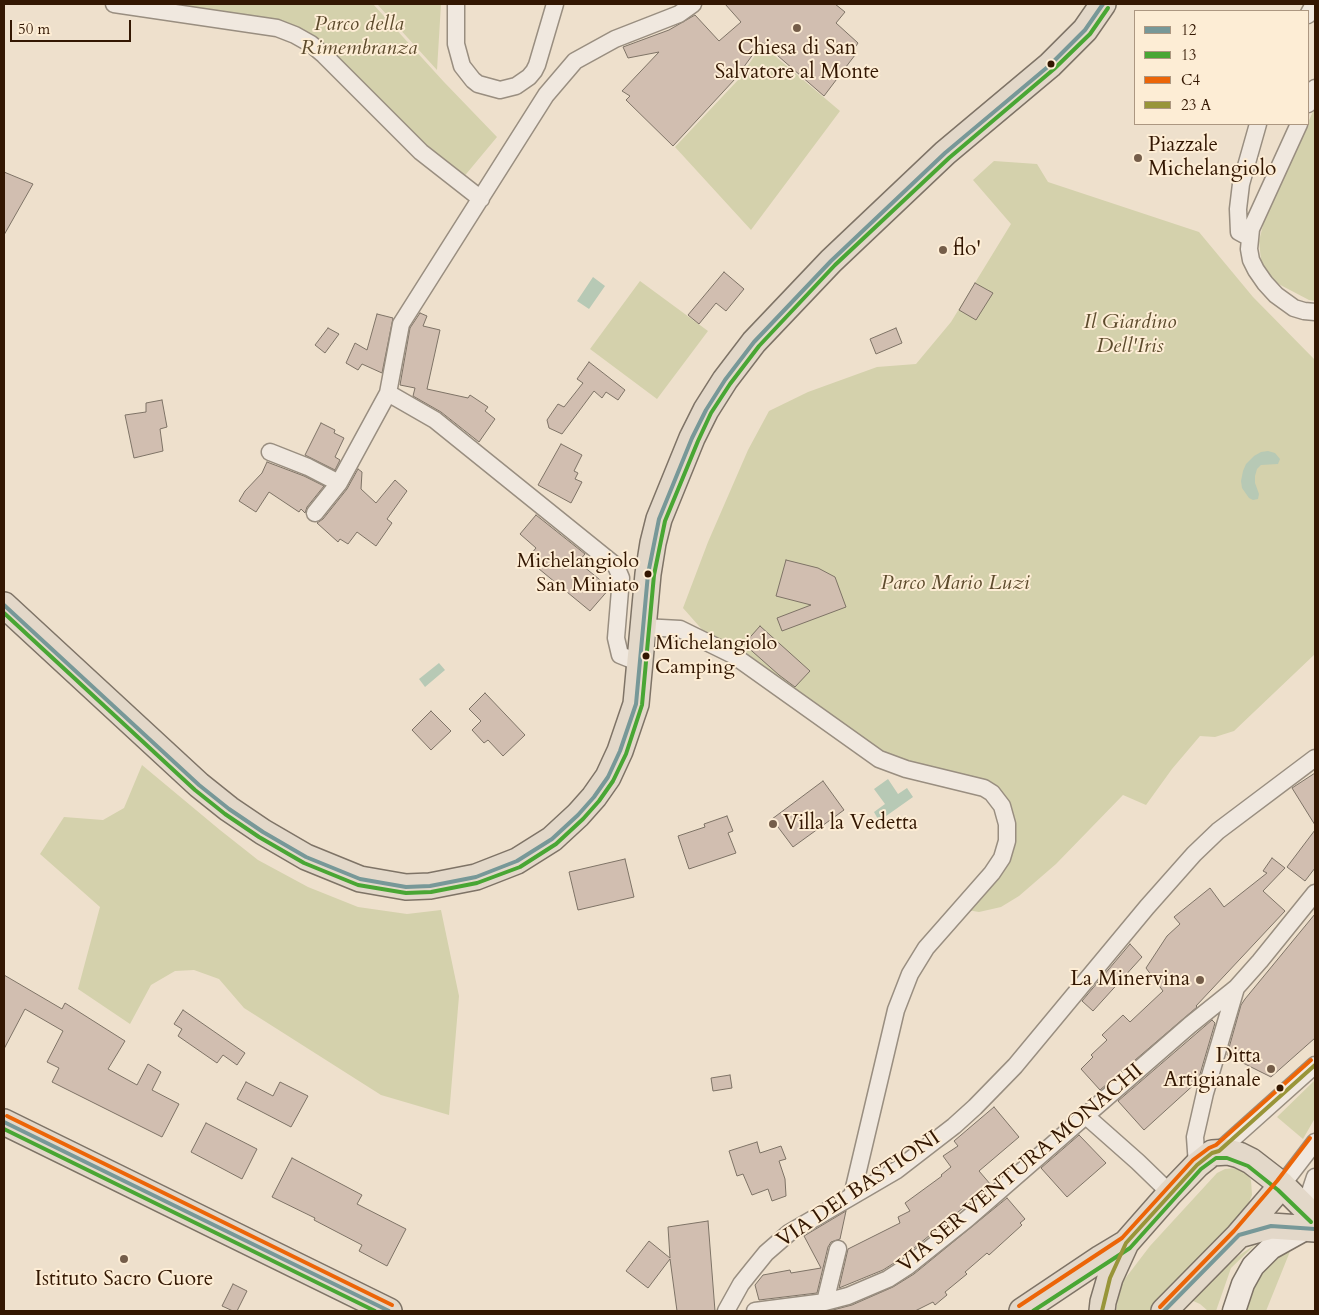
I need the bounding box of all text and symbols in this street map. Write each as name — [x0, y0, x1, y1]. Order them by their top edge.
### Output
scale bar — [12, 10, 134, 42]
legend — [1134, 10, 1309, 125]
park label: Parco della Rimembranza — [300, 12, 418, 62]
text: 50 m — [18, 19, 50, 39]
text: 12 — [1181, 20, 1196, 40]
marker: Chiesa di San Salvatore al Monte — [791, 22, 803, 34]
place label: Chiesa di San Salvatore al Monte — [715, 36, 879, 86]
text: 13 — [1181, 45, 1196, 65]
unlabelled marker — [1046, 59, 1056, 69]
text: C4 — [1181, 70, 1200, 90]
text: 23 A — [1181, 95, 1211, 115]
place label: Piazzale Michelangiolo — [1148, 133, 1276, 183]
marker: Piazzale Michelangiolo — [1132, 152, 1144, 164]
place label: flo' — [953, 237, 981, 263]
marker: flo' — [937, 244, 949, 256]
park label: Il Giardino Dell'Iris — [1084, 310, 1176, 360]
place label: Michelangiolo San Miniato — [517, 550, 639, 597]
marker: Michelangiolo San Miniato — [643, 569, 653, 579]
park label: Parco Mario Luzi — [880, 571, 1030, 597]
place label: Michelangiolo Camping — [655, 632, 777, 679]
marker: Michelangiolo Camping — [641, 651, 651, 661]
place label: Villa la Vedetta — [783, 811, 918, 837]
marker: Villa la Vedetta — [767, 818, 779, 830]
place label: La Minervina — [1070, 967, 1190, 993]
marker: La Minervina — [1194, 974, 1206, 986]
place label: Ditta Artigianale — [1163, 1044, 1261, 1094]
street label: VIA SER VENTURA MONACHI — [893, 1059, 1149, 1279]
marker: Ditta Artigianale — [1265, 1063, 1277, 1075]
unlabelled marker — [1275, 1083, 1285, 1093]
street label: VIA DEI BASTIONI — [773, 1126, 945, 1254]
marker: Istituto Sacro Cuore — [118, 1253, 130, 1265]
place label: Istituto Sacro Cuore — [35, 1267, 213, 1293]

